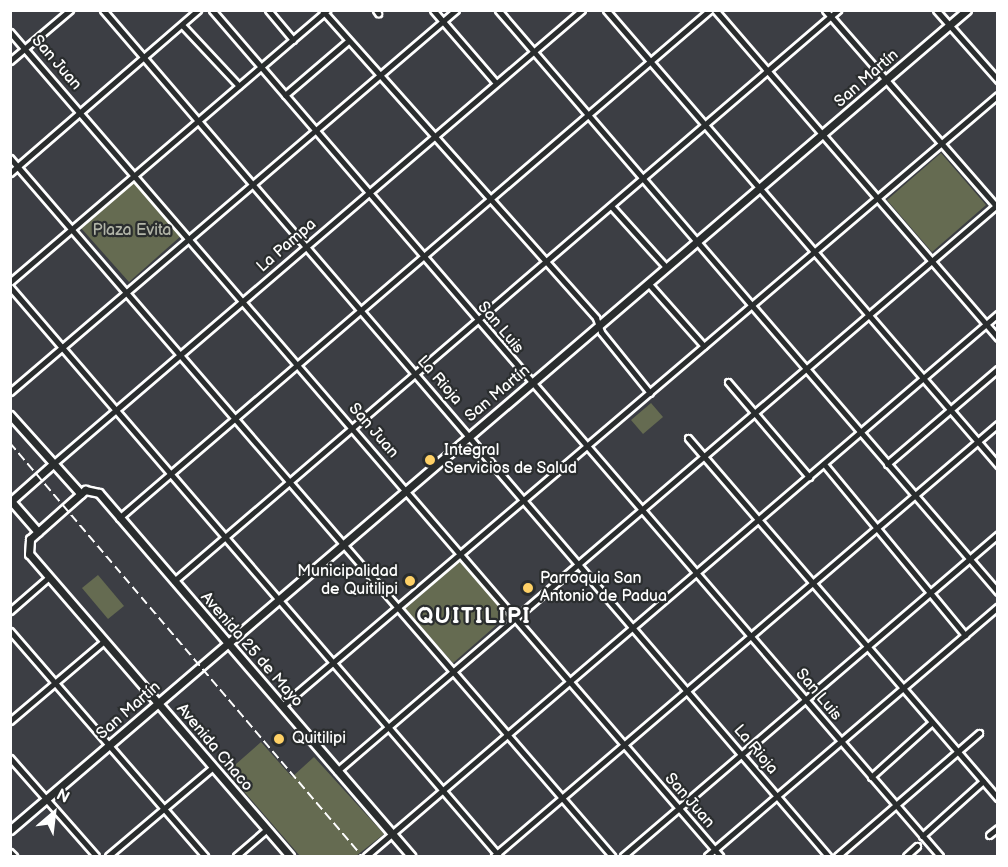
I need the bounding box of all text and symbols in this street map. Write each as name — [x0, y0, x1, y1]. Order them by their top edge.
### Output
street label: San Juan — [27, 31, 85, 95]
street label: San Martín — [831, 46, 903, 112]
street label: La Pampa — [253, 215, 321, 277]
park label: Plaza Evita — [93, 221, 171, 241]
street label: San Luis — [473, 298, 527, 358]
street label: La Rioja — [412, 352, 466, 410]
street label: San Martín — [462, 361, 534, 427]
street label: San Juan — [344, 399, 402, 463]
place label: Integral Servicios de Salud — [444, 441, 577, 479]
marker: Integral Servicios de Salud — [421, 451, 439, 469]
place label: Municipalidad de Quitilipi — [297, 562, 398, 600]
place label: Parroquia San Antonio de Padua — [540, 569, 667, 607]
marker: Municipalidad de Quitilipi — [403, 574, 417, 588]
marker: Parroquia San Antonio de Padua — [521, 581, 535, 595]
street label: Avenida 25 de Mayo — [196, 588, 306, 712]
district label: QUITILIPI — [417, 604, 531, 630]
street label: San Luis — [791, 665, 845, 725]
street label: San Martín — [93, 678, 165, 744]
street label: Avenida Chaco — [172, 700, 256, 796]
street label: La Rioja — [729, 721, 781, 779]
place label: Quitilipi — [292, 729, 346, 749]
marker: Quitilipi — [270, 730, 288, 748]
street label: San Juan — [660, 769, 718, 833]
north arrow — [24, 783, 84, 843]
text: N — [53, 785, 72, 808]

